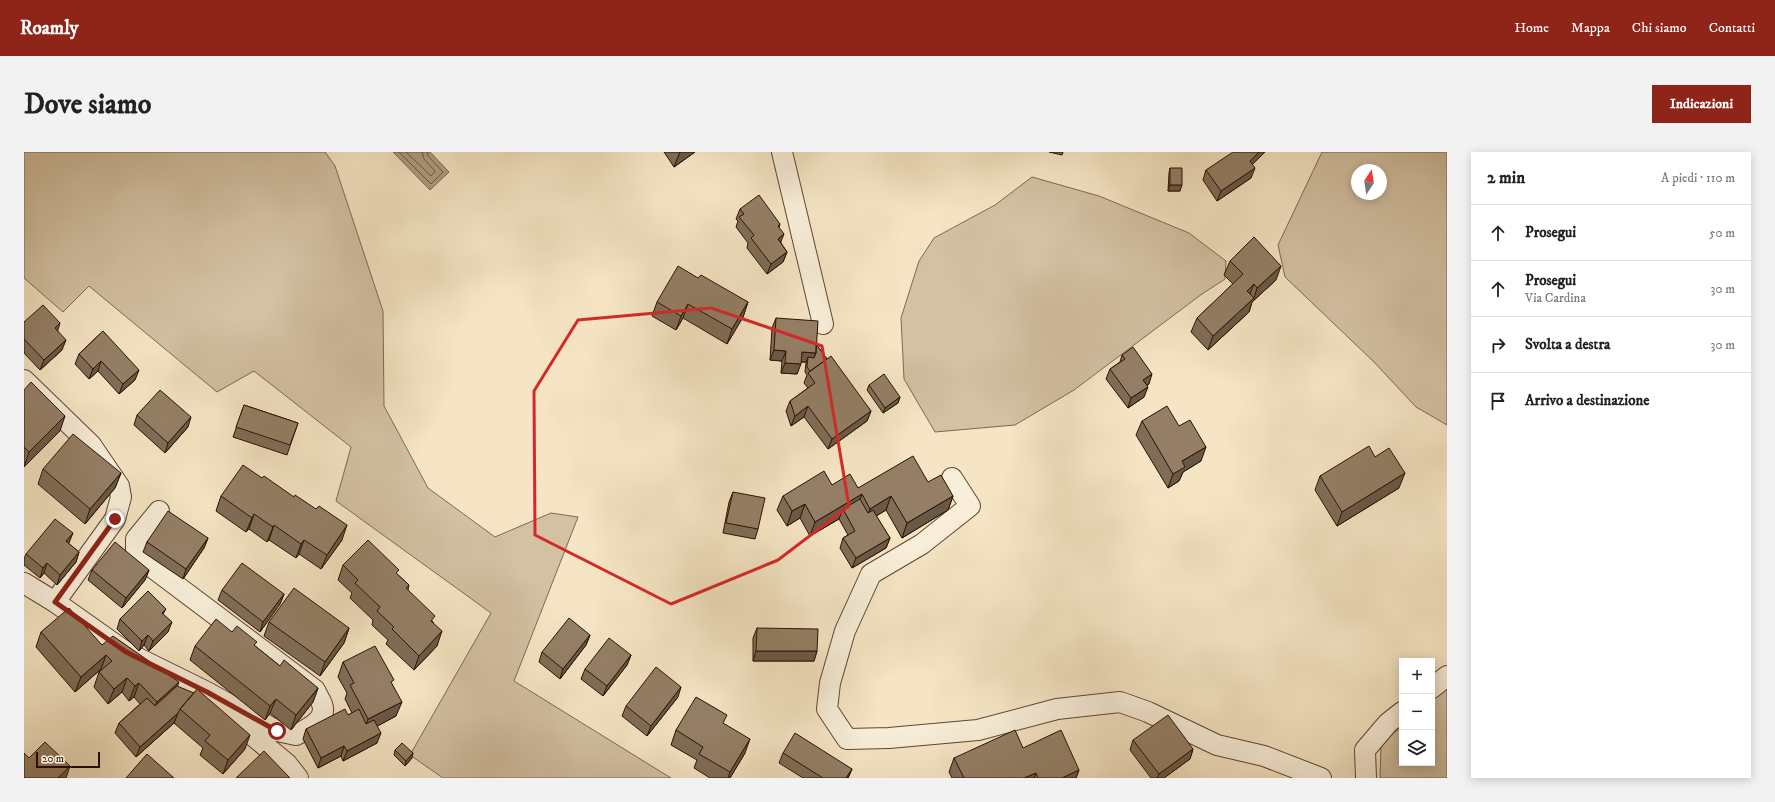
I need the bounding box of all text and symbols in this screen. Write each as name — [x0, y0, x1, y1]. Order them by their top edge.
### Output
text: Roamly — [20, 17, 79, 40]
text: Home — [1514, 19, 1549, 37]
text: Mappa — [1571, 19, 1610, 37]
text: Chi siamo — [1632, 19, 1687, 37]
text: Contatti — [1709, 19, 1755, 37]
button: Indicazioni — [1652, 85, 1751, 123]
text: Dove siamo — [24, 87, 151, 122]
north arrow — [1351, 164, 1387, 200]
text: 2 min — [1487, 167, 1525, 189]
text: A piedi · 110 m — [1661, 170, 1735, 186]
icon: ahead — [1487, 222, 1509, 244]
text: Prosegui — [1525, 223, 1576, 242]
text: 50 m — [1709, 225, 1735, 241]
text: Prosegui — [1525, 271, 1576, 290]
icon: ahead — [1487, 278, 1509, 300]
text: 30 m — [1711, 281, 1735, 297]
text: Via Cardina — [1525, 290, 1586, 306]
icon: right — [1487, 334, 1509, 356]
text: Svolta a destra — [1525, 335, 1610, 354]
text: 30 m — [1711, 337, 1735, 353]
icon: arrive — [1487, 390, 1509, 412]
text: Arrivo a destinazione — [1525, 391, 1649, 410]
route end — [106, 510, 124, 528]
map controls — [1399, 658, 1435, 766]
button: + — [1399, 658, 1435, 694]
button: − — [1399, 694, 1435, 730]
route start — [268, 722, 286, 740]
button: layers — [1399, 730, 1435, 766]
scale bar — [36, 750, 100, 769]
text: 20 m — [42, 752, 64, 766]

